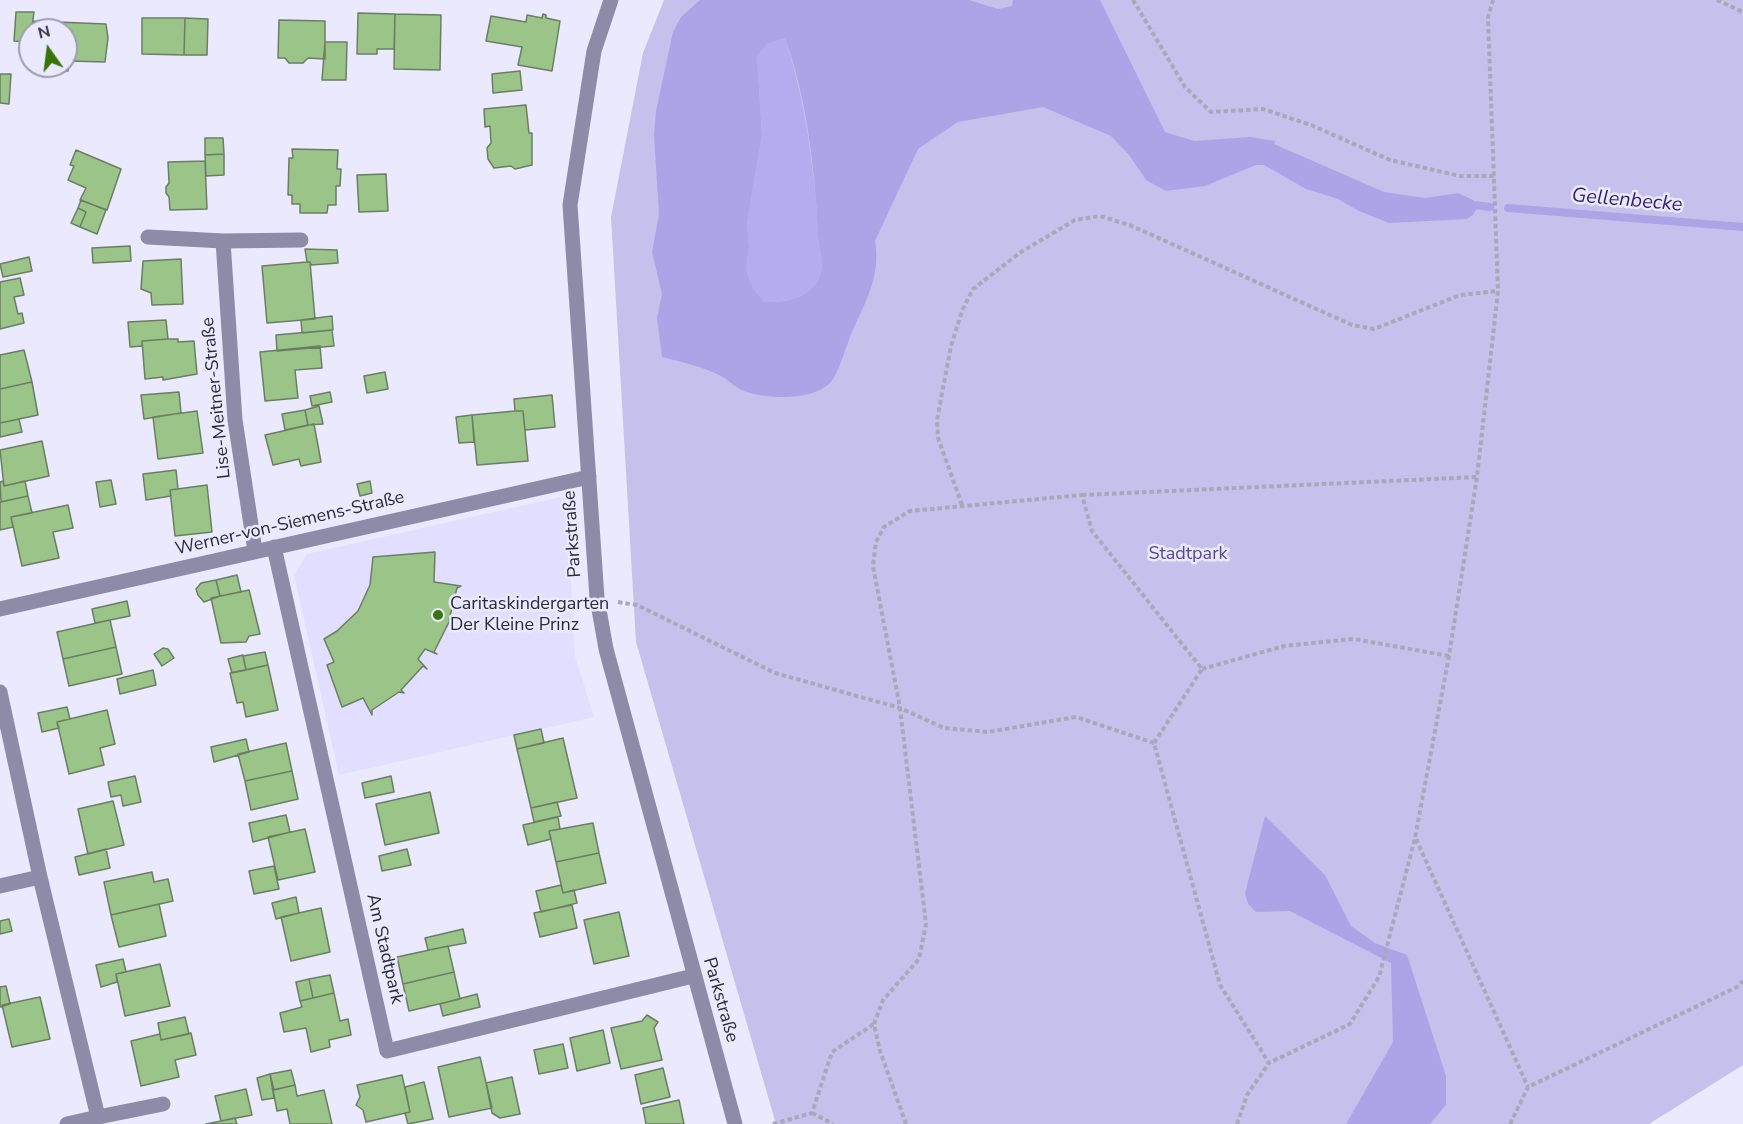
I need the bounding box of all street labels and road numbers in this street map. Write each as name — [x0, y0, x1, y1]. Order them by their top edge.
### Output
street label: Lise-Meitner-Straße — [198, 316, 236, 480]
street label: Werner-von-Siemens-Straße — [173, 487, 407, 561]
street label: Parkstraße — [559, 490, 587, 578]
street label: Am Stadtpark — [361, 892, 407, 1006]
street label: Parkstraße — [698, 955, 742, 1045]

